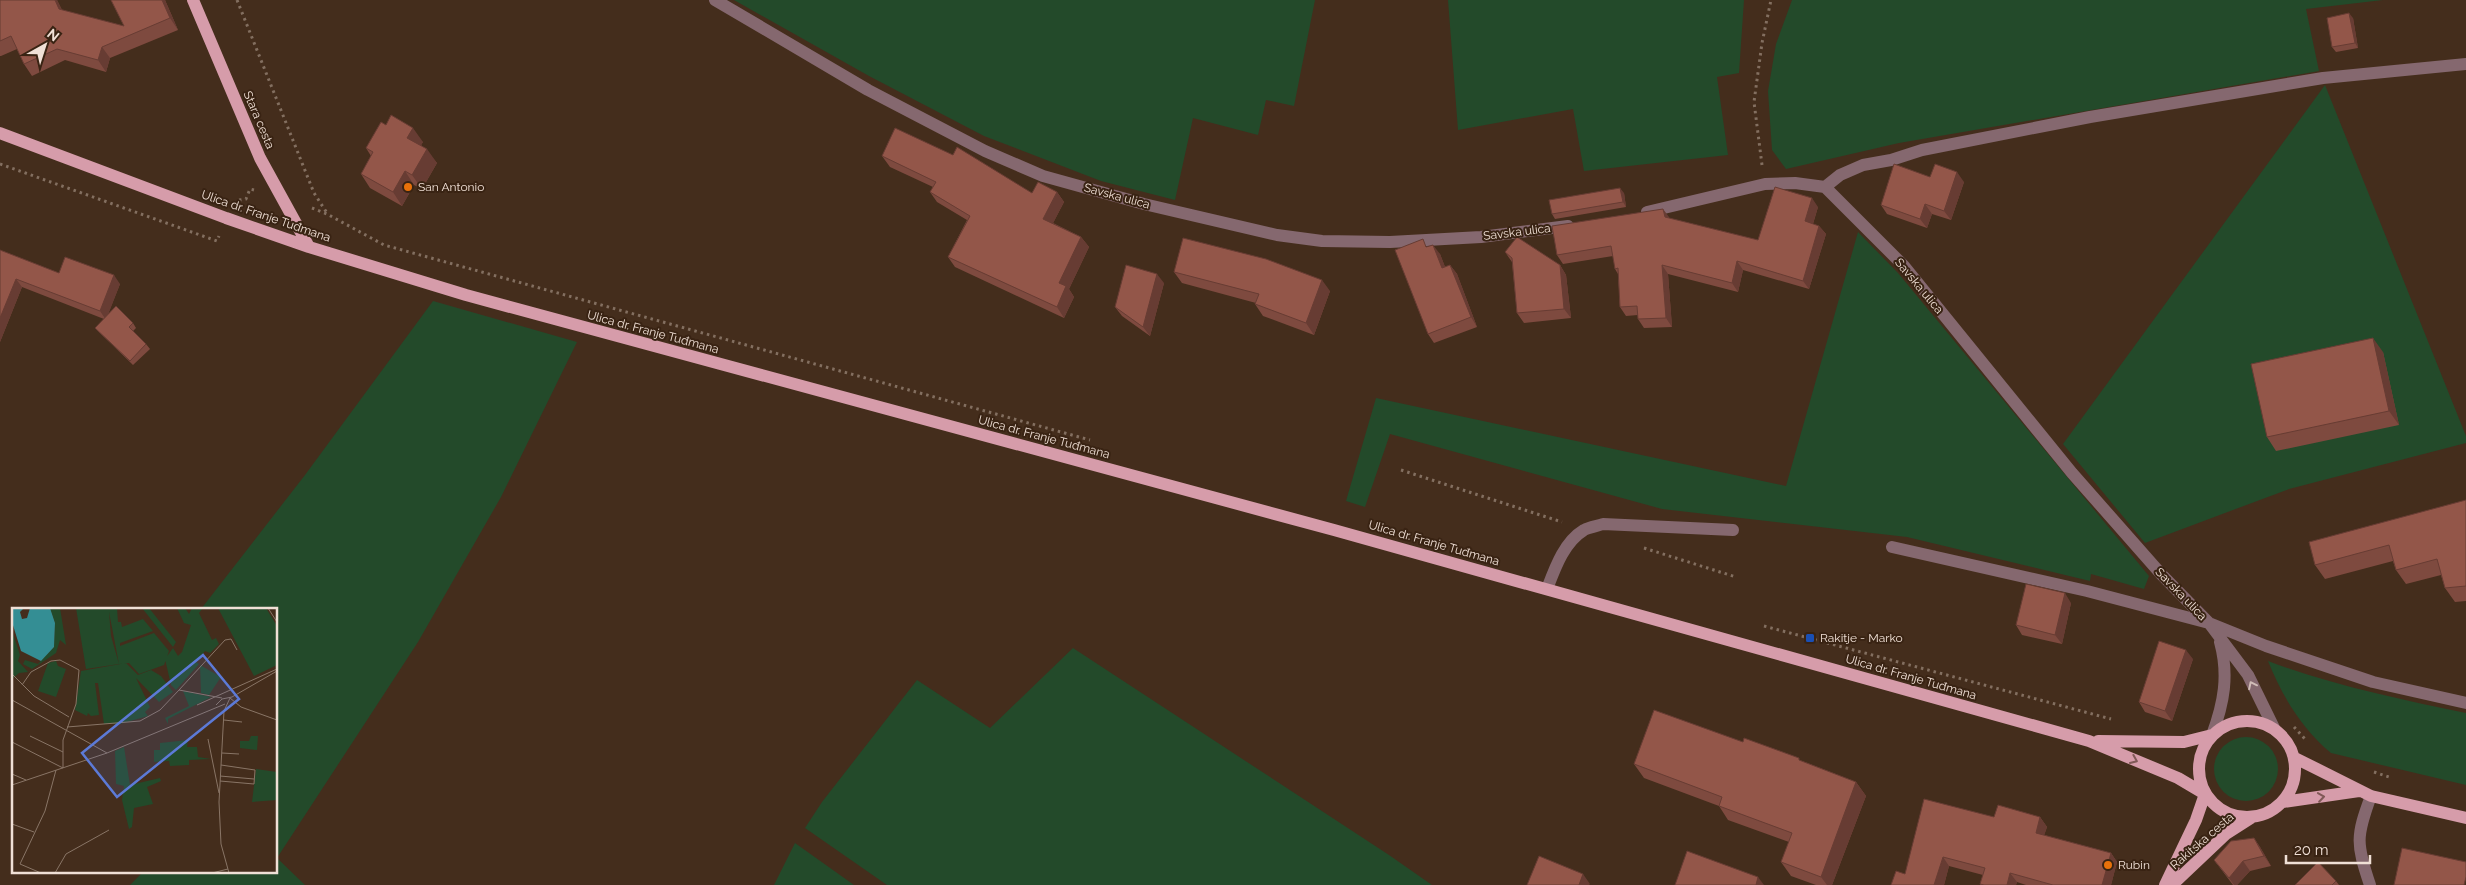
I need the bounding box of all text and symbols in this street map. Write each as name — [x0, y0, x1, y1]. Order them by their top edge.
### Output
north arrow — [20, 20, 70, 70]
text: N — [44, 25, 62, 44]
street label: Stara cesta — [241, 89, 277, 151]
place label: San Antonio — [418, 180, 484, 194]
street label: Savska ulica — [1082, 180, 1152, 212]
marker: San Antonio — [402, 181, 414, 193]
street label: Ulica dr. Franje Tuđmana — [200, 187, 332, 245]
street label: Savska ulica — [1483, 221, 1551, 243]
street label: Savska ulica — [1892, 256, 1946, 316]
street label: Ulica dr. Franje Tuđmana — [586, 308, 720, 356]
street label: Ulica dr. Franje Tuđmana — [977, 413, 1111, 461]
street label: Ulica dr. Franje Tuđmana — [1367, 518, 1501, 568]
street label: Savska ulica — [2152, 565, 2210, 623]
inset map — [12, 608, 278, 872]
place label: Rakitje - Marko — [1820, 631, 1903, 645]
marker: Rakitje - Marko — [1804, 632, 1816, 644]
street label: Ulica dr. Franje Tuđmana — [1844, 652, 1978, 702]
one-way arrow — [2248, 681, 2258, 690]
one-way arrow — [2129, 753, 2138, 764]
one-way arrow — [2317, 792, 2325, 803]
street label: Rakitska cesta — [2168, 810, 2236, 872]
scale bar — [2286, 832, 2370, 864]
text: 20 m — [2294, 841, 2329, 859]
place label: Rubin — [2118, 858, 2150, 872]
marker: Rubin — [2102, 859, 2114, 871]

